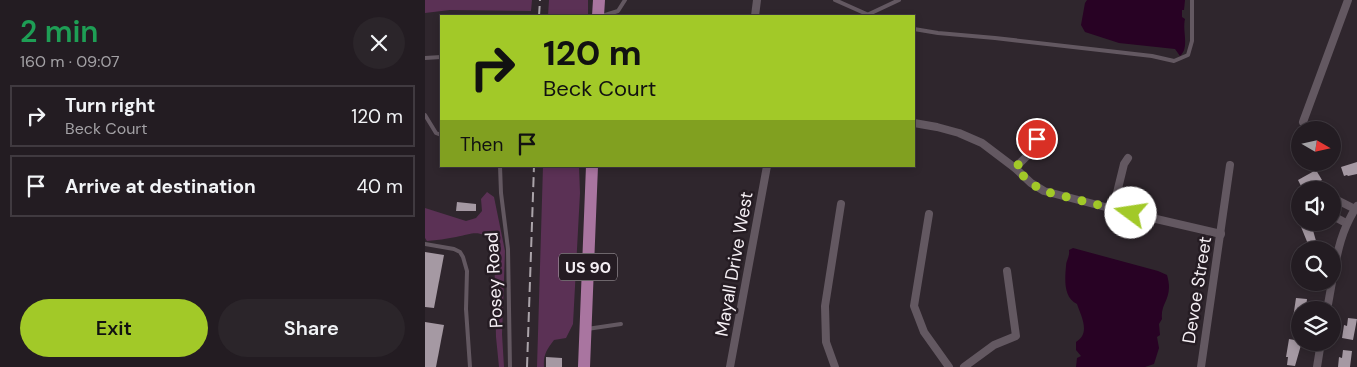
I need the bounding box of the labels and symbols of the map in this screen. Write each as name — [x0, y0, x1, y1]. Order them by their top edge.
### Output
pin — [1016, 118, 1058, 160]
north arrow — [1291, 121, 1341, 171]
position arrow — [1104, 186, 1156, 238]
street label: Mayall Drive West — [709, 190, 759, 338]
street label: Posey Road — [479, 231, 509, 329]
street label: Devoe Street — [1177, 235, 1217, 345]
road number: US 90 — [559, 253, 617, 280]

